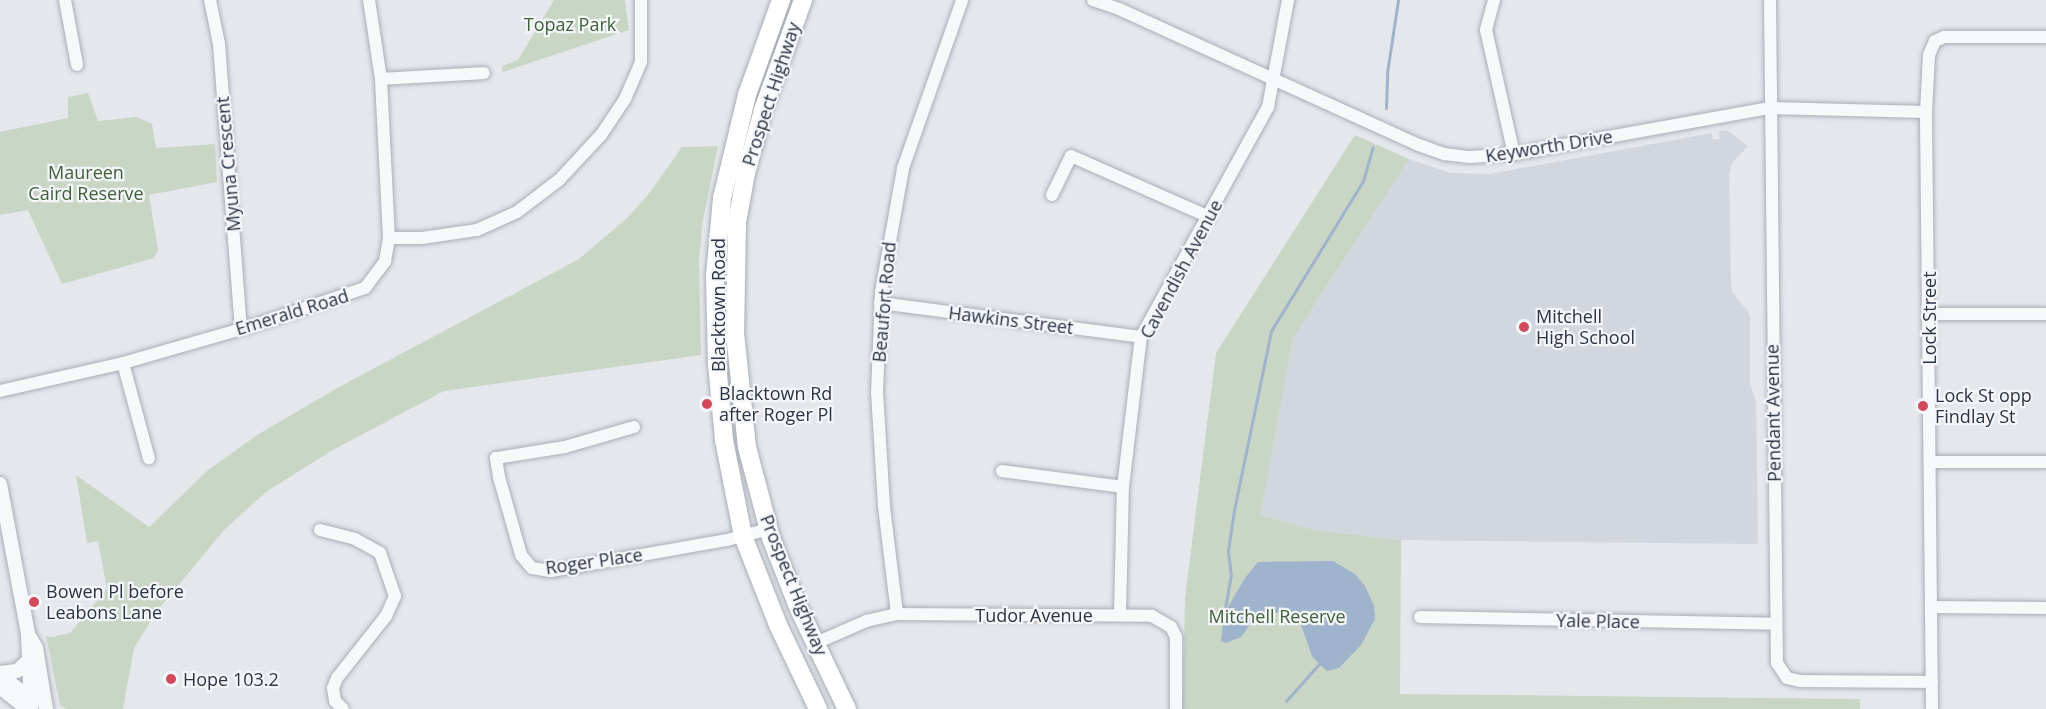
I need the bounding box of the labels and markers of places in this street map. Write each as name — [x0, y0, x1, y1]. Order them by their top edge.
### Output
place label: Mitchell High School — [1536, 306, 1635, 348]
marker: Mitchell High School — [1517, 320, 1531, 334]
place label: Blacktown Rd after Roger Pl — [719, 383, 833, 426]
place label: Lock St opp Findlay St — [1935, 385, 2032, 428]
marker: Blacktown Rd after Roger Pl — [700, 397, 714, 411]
marker: Lock St opp Findlay St — [1916, 399, 1930, 413]
place label: Bowen Pl before Leabons Lane — [46, 581, 184, 624]
marker: Bowen Pl before Leabons Lane — [27, 595, 41, 609]
place label: Hope 103.2 — [183, 668, 279, 690]
marker: Hope 103.2 — [164, 672, 178, 686]

